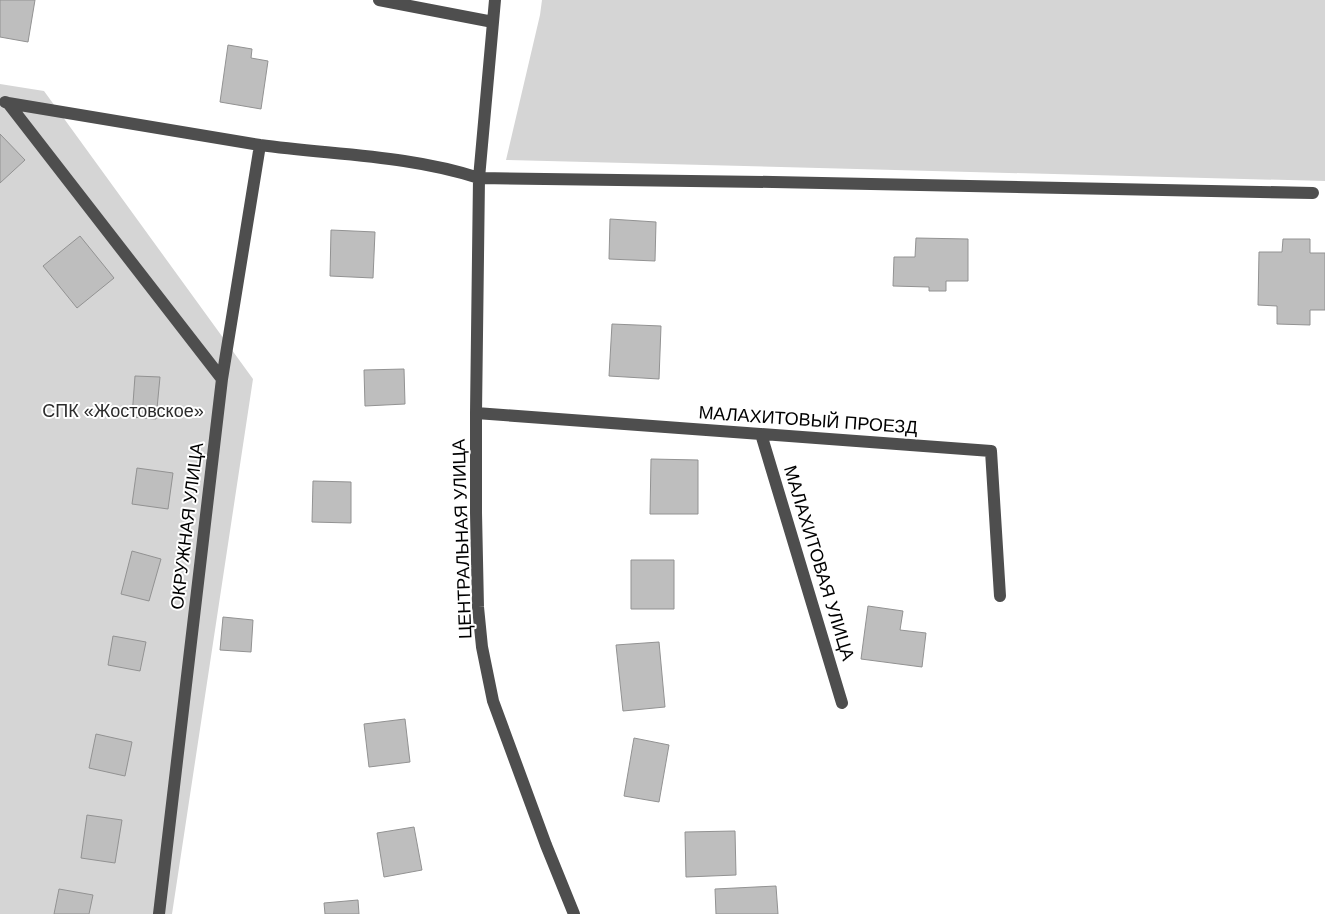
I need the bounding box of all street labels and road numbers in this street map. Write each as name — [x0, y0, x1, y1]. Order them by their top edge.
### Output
street label: МАЛАХИТОВЫЙ ПРОЕЗД — [698, 401, 918, 438]
street label: ЦЕНТРАЛЬНАЯ УЛИЦА — [449, 439, 475, 639]
street label: ОКРУЖНАЯ УЛИЦА — [167, 441, 207, 611]
street label: МАЛАХИТОВАЯ УЛИЦА — [780, 463, 858, 663]

